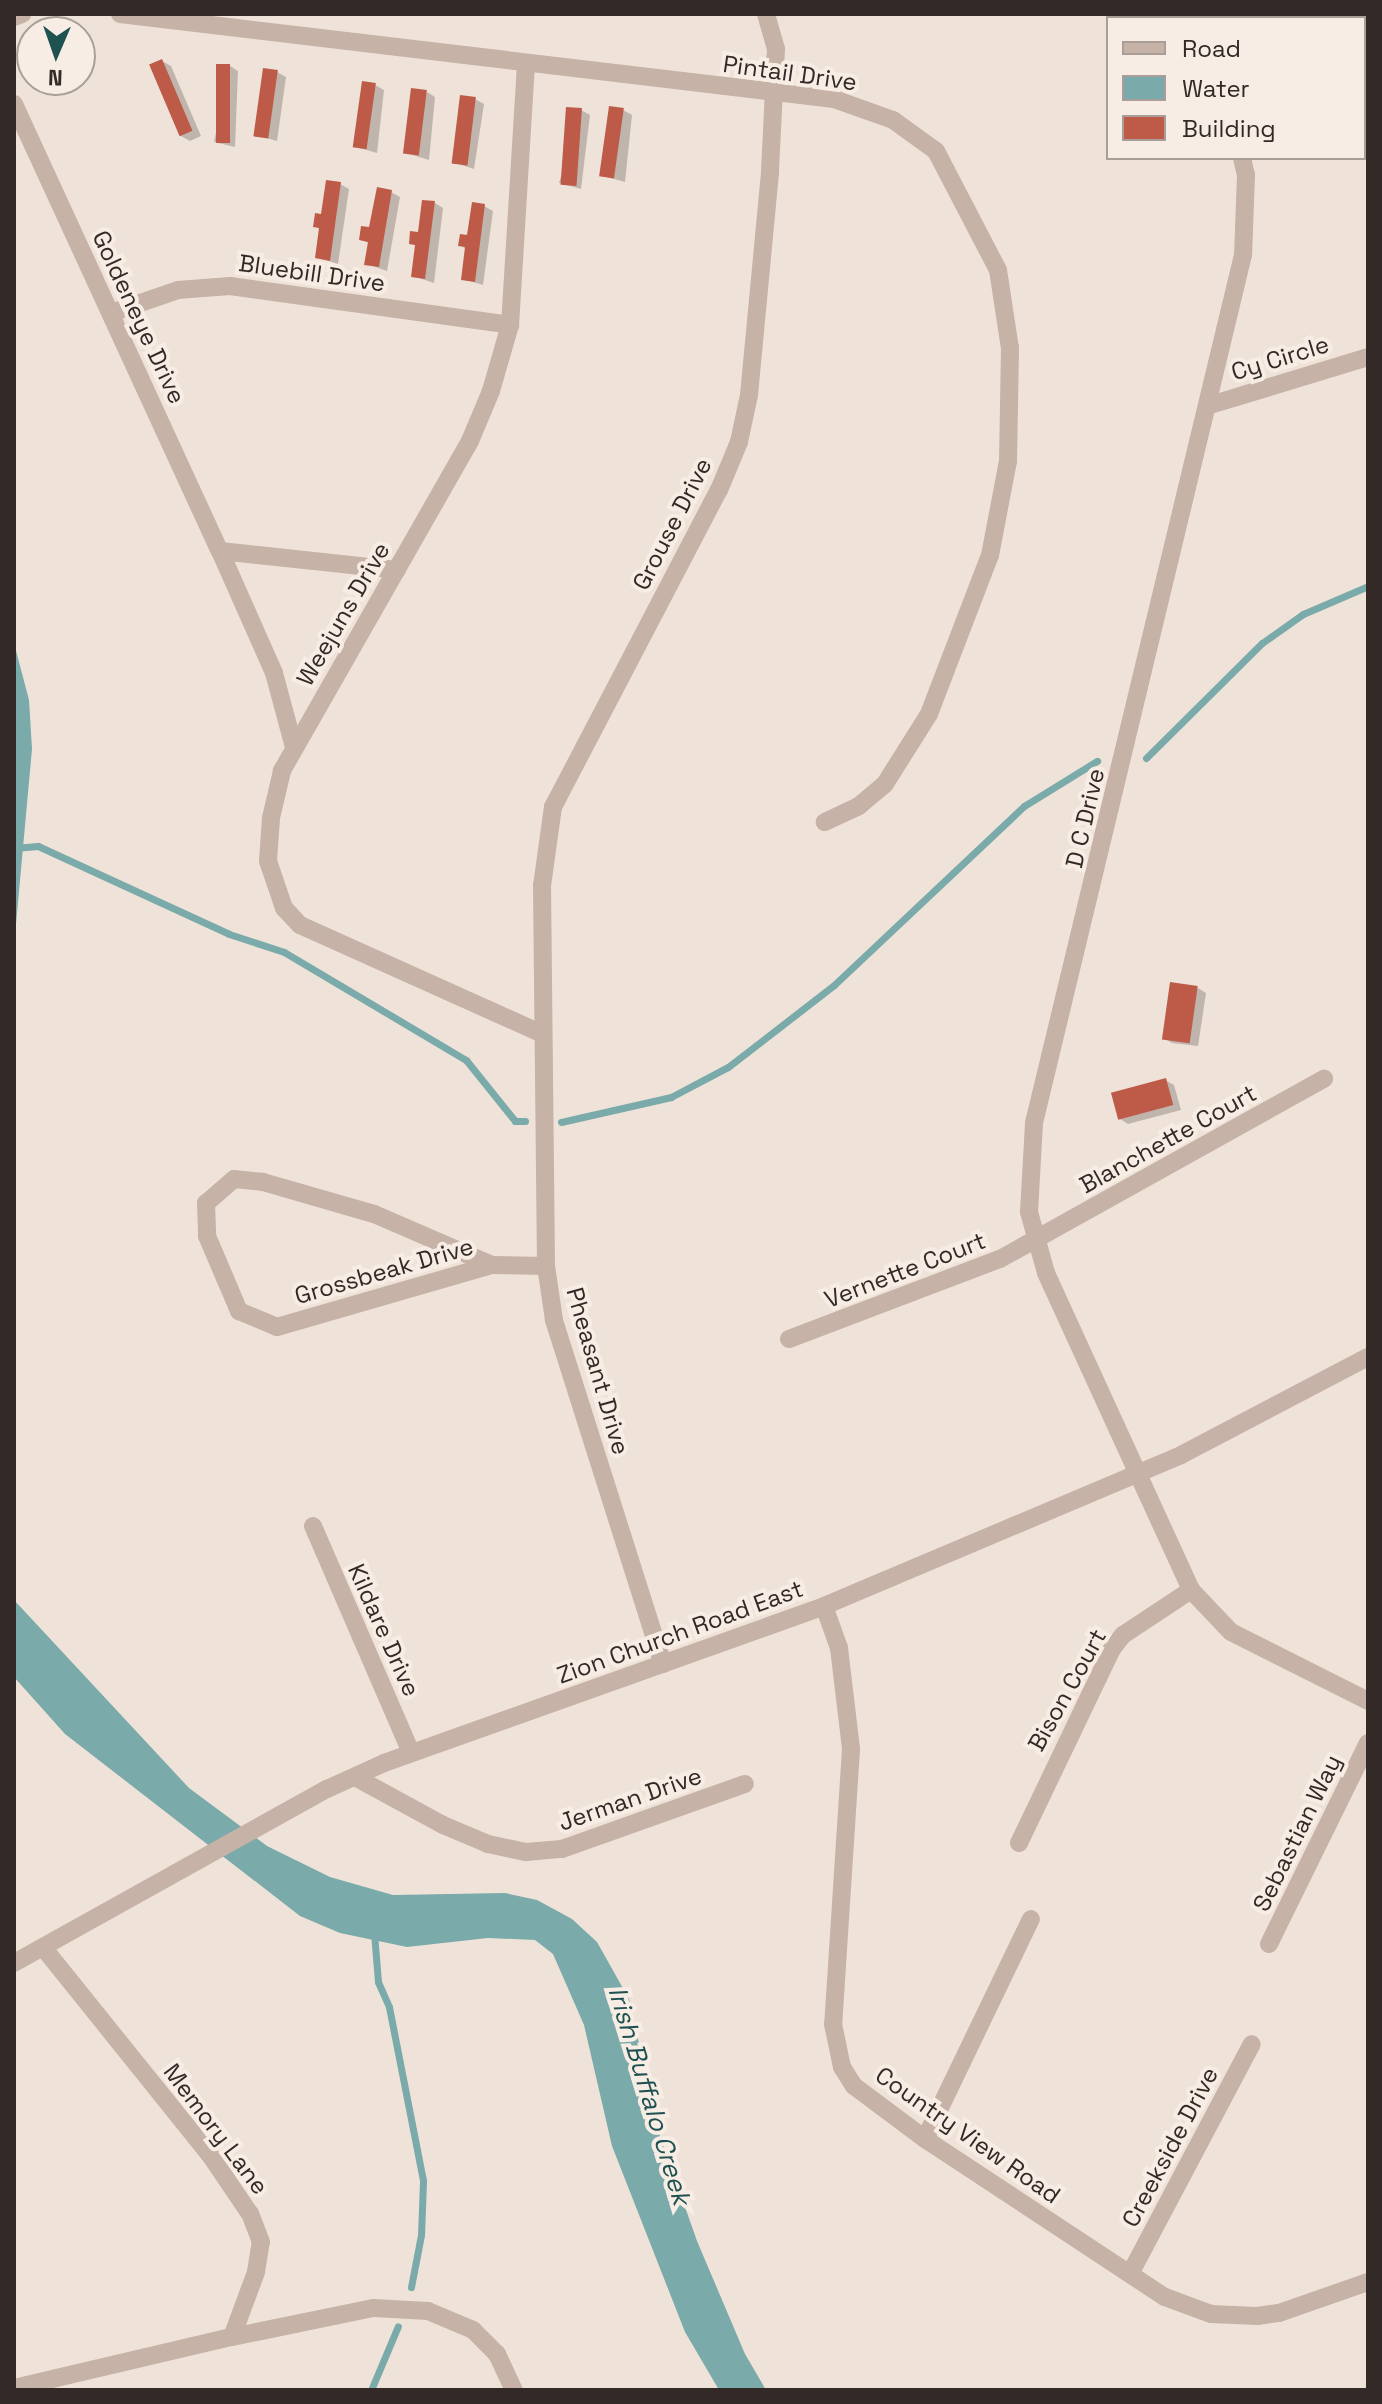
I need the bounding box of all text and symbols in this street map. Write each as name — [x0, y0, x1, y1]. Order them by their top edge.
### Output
north arrow — [16, 16, 96, 96]
legend — [1106, 16, 1366, 160]
text: Road — [1182, 33, 1241, 64]
street label: Pintail Drive — [721, 49, 859, 97]
text: N — [47, 64, 63, 92]
text: Water — [1182, 73, 1250, 104]
text: Building — [1182, 113, 1276, 144]
street label: Goldeneye Drive — [86, 226, 192, 408]
street label: Bluebill Drive — [237, 248, 387, 298]
street label: Cy Circle — [1228, 330, 1332, 386]
street label: Grouse Drive — [626, 453, 718, 595]
street label: Weejuns Drive — [290, 537, 396, 691]
street label: D C Drive — [1060, 765, 1110, 871]
street label: Blanchette Court — [1075, 1078, 1261, 1200]
street label: Vernette Court — [820, 1226, 990, 1314]
street label: Grossbeak Drive — [291, 1232, 477, 1310]
street label: Pheasant Drive — [560, 1284, 636, 1458]
street label: Kildare Drive — [342, 1559, 426, 1701]
street label: Zion Church Road East — [553, 1574, 807, 1690]
street label: Bison Court — [1022, 1624, 1112, 1756]
street label: Sebastian Way — [1247, 1750, 1347, 1916]
street label: Jerman Drive — [555, 1761, 705, 1837]
water label: Irish Buffalo Creek — [601, 1983, 697, 2209]
street label: Memory Lane — [158, 2058, 274, 2200]
street label: Country View Road — [870, 2060, 1066, 2210]
street label: Creekside Drive — [1116, 2062, 1224, 2232]

